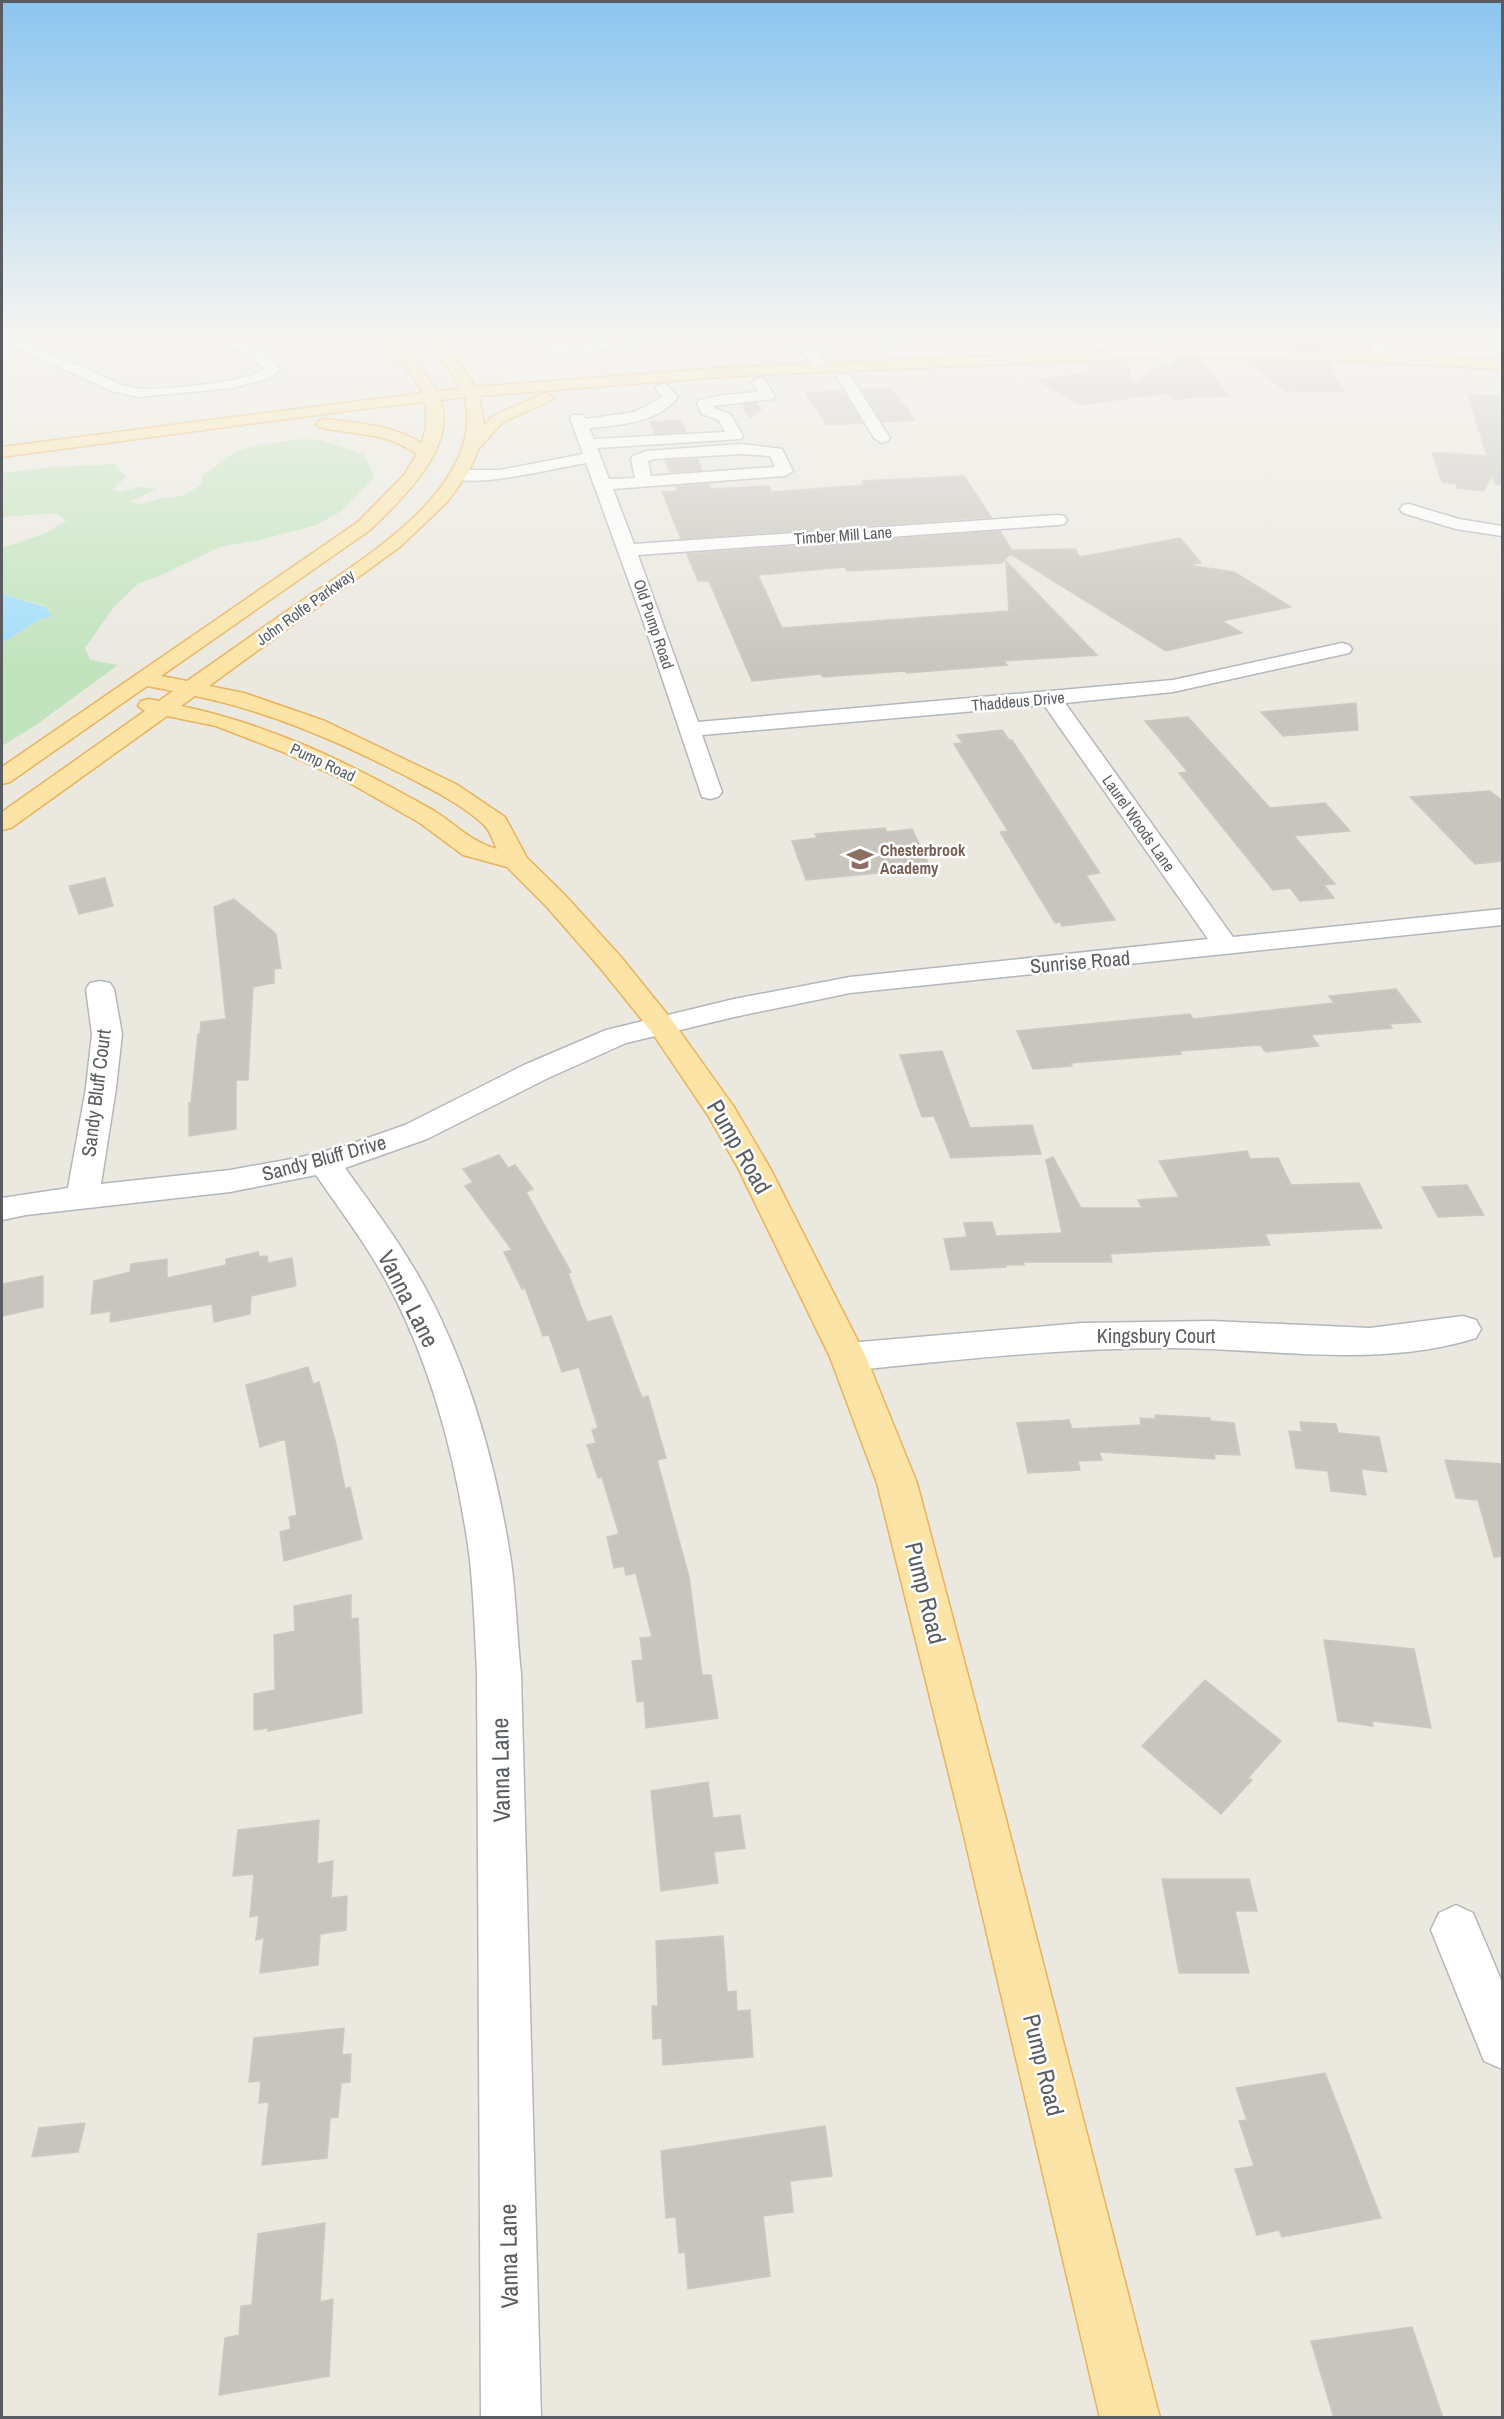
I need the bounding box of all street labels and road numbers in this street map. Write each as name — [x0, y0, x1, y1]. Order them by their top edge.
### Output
street label: Timber Mill Lane — [793, 521, 893, 549]
street label: John Rolfe Parkway — [251, 564, 359, 650]
street label: Old Pump Road — [628, 576, 680, 672]
street label: Thaddeus Drive — [971, 686, 1065, 716]
street label: Pump Road — [287, 737, 359, 787]
street label: Laurel Woods Lane — [1097, 770, 1181, 876]
street label: Sunrise Road — [1029, 944, 1131, 979]
street label: Sandy Bluff Court — [74, 1027, 117, 1158]
street label: Pump Road — [700, 1094, 780, 1199]
street label: Sandy Bluff Drive — [259, 1128, 389, 1187]
street label: Vanna Lane — [371, 1245, 447, 1352]
street label: Kingsbury Court — [1097, 1322, 1216, 1349]
street label: Pump Road — [898, 1538, 954, 1647]
street label: Vanna Lane — [483, 1717, 517, 1823]
street label: Pump Road — [1016, 2010, 1072, 2119]
street label: Vanna Lane — [491, 2203, 525, 2309]

